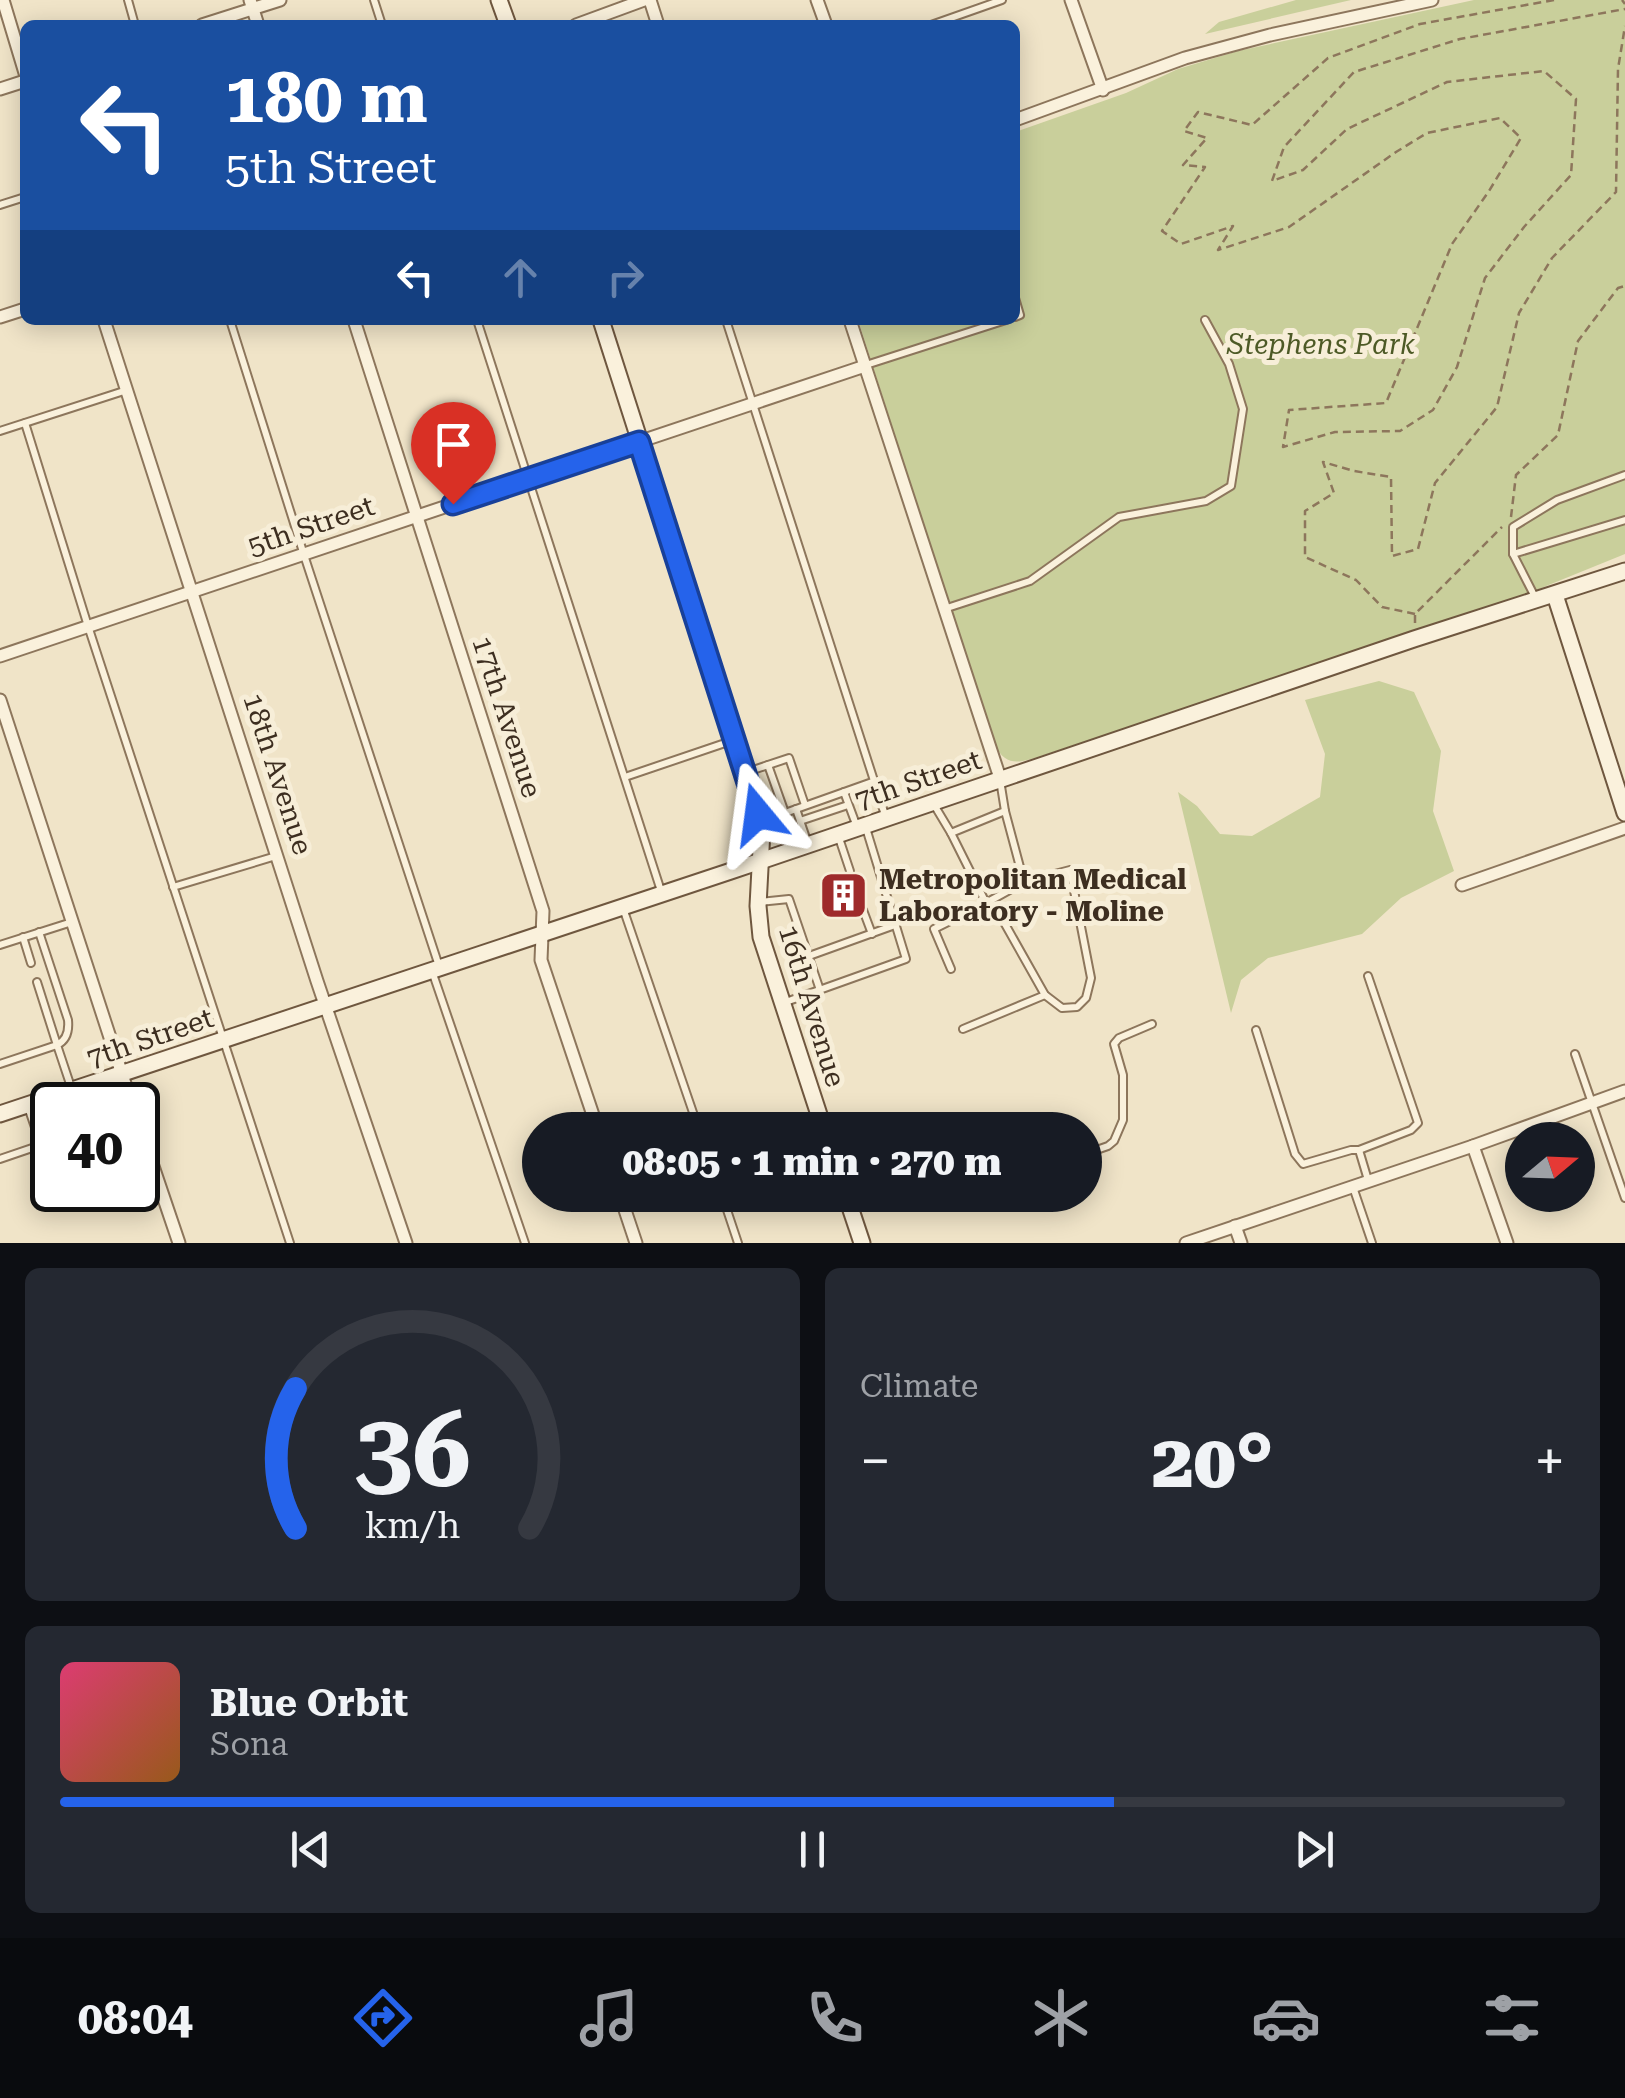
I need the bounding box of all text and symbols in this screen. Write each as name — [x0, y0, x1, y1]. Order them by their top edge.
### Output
text: 180 m — [225, 57, 428, 139]
icon: left — [60, 60, 190, 190]
text: 5th Street — [225, 141, 437, 194]
icon: left — [388, 250, 443, 305]
icon: ahead — [493, 250, 548, 305]
icon: right — [598, 250, 653, 305]
park label: Stephens Park — [1226, 328, 1416, 361]
pin — [411, 402, 496, 505]
icon: arrive — [426, 417, 481, 472]
street label: 5th Street — [243, 489, 379, 563]
street label: 17th Avenue — [465, 632, 549, 802]
street label: 18th Avenue — [236, 689, 320, 859]
street label: 7th Street — [850, 743, 986, 817]
position arrow — [706, 762, 810, 866]
place label: Metropolitan Medical Laboratory - Moline — [879, 863, 1186, 928]
building icon: Metropolitan Medical Laboratory - Moline — [818, 869, 870, 921]
street label: 16th Avenue — [772, 921, 852, 1091]
street label: 7th Street — [82, 1001, 218, 1075]
speed limit sign: 40 — [30, 1082, 160, 1212]
north arrow — [1505, 1122, 1595, 1212]
map controls — [1505, 1122, 1595, 1212]
text: 08:05 · 1 min · 270 m — [622, 1140, 1002, 1184]
text: Climate — [860, 1367, 978, 1405]
text: 36 — [354, 1390, 471, 1511]
text: 20° — [1152, 1417, 1273, 1505]
text: − — [860, 1429, 891, 1493]
text: + — [1534, 1429, 1565, 1493]
text: km/h — [365, 1505, 460, 1547]
text: Blue Orbit — [210, 1681, 408, 1725]
text: Sona — [210, 1725, 288, 1763]
icon: previous — [283, 1822, 338, 1877]
icon: pause — [785, 1822, 840, 1877]
icon: next — [1287, 1822, 1342, 1877]
icon: directions — [348, 1983, 418, 2053]
icon: music — [574, 1983, 644, 2053]
icon: phone — [800, 1983, 870, 2053]
icon: climate — [1026, 1983, 1096, 2053]
icon: car — [1251, 1983, 1321, 2053]
icon: filters — [1477, 1983, 1547, 2053]
text: 08:04 — [78, 1992, 193, 2045]

